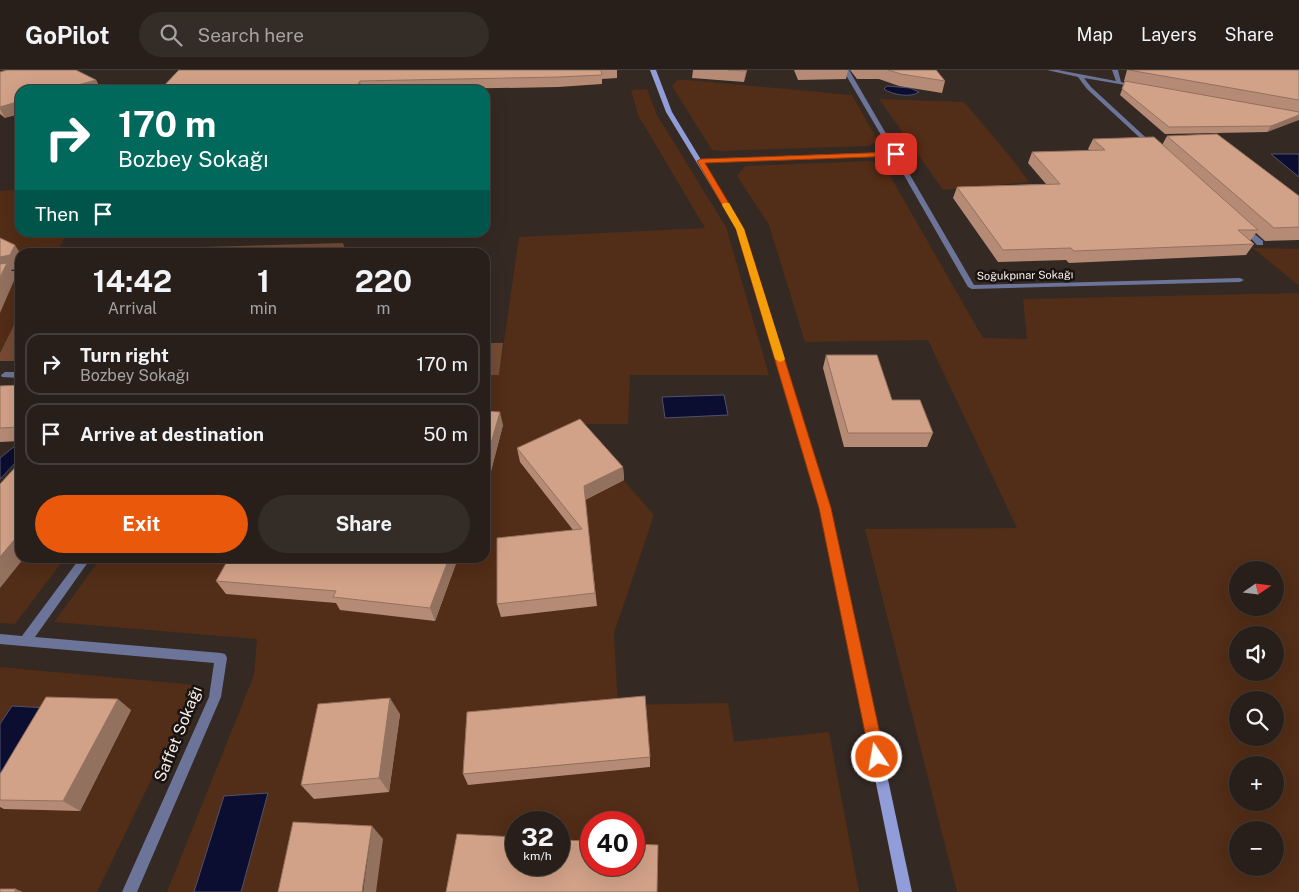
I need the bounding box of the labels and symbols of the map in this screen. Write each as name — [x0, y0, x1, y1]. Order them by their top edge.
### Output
pin — [875, 133, 917, 175]
street label: Soğukpınar Sokağı — [977, 268, 1073, 282]
north arrow — [1229, 561, 1284, 616]
street label: Saffet Sokağı — [150, 683, 206, 785]
position arrow — [850, 730, 902, 782]
speed limit sign: 40 — [580, 811, 645, 876]

